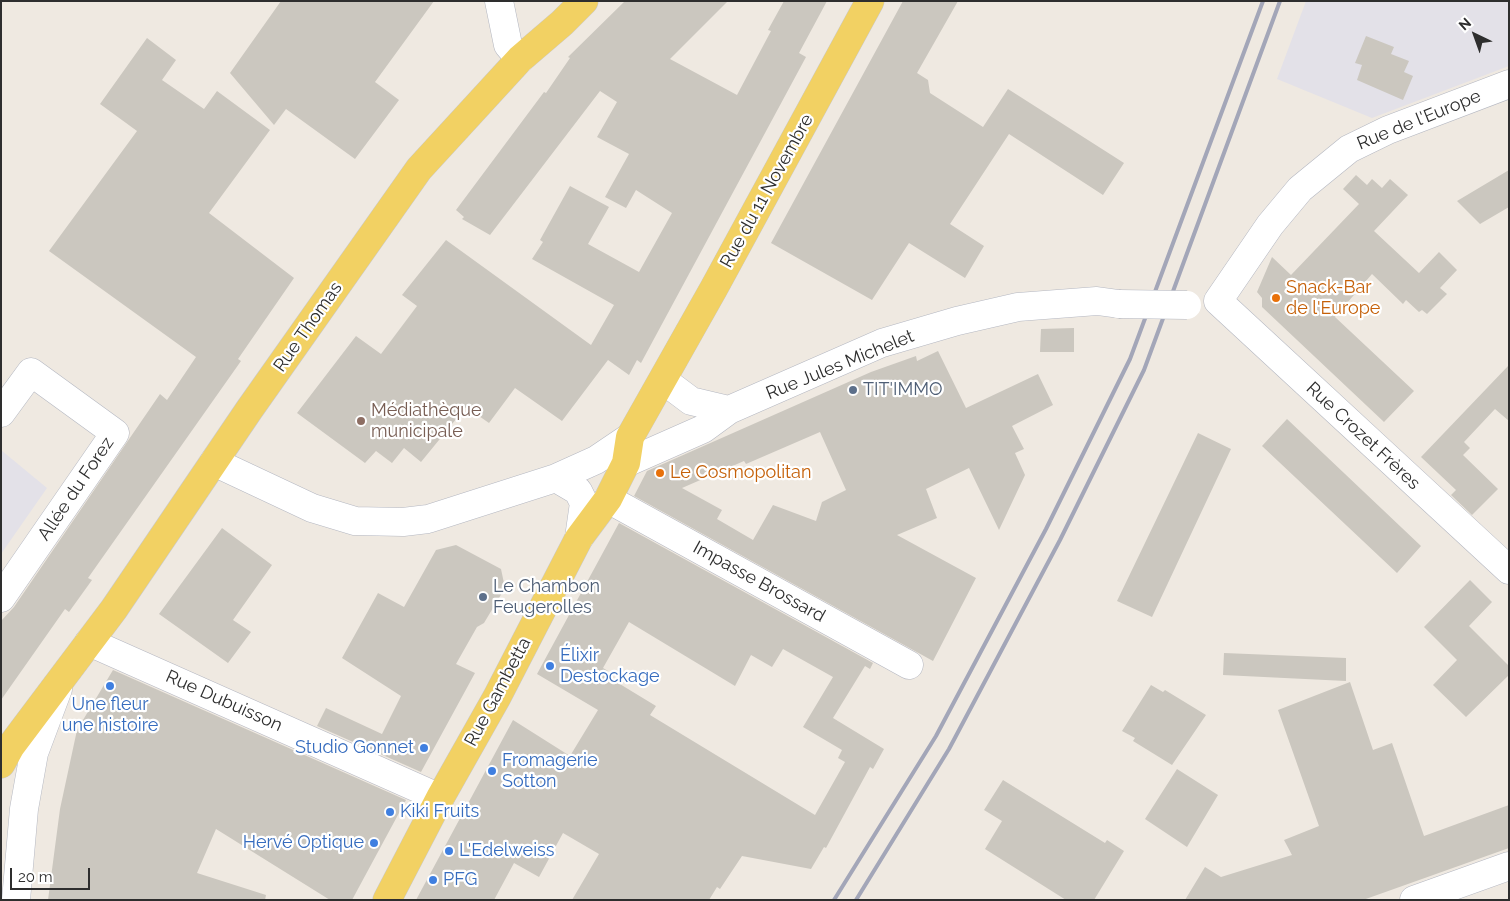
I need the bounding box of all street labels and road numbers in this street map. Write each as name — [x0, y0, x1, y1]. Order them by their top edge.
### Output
street label: Rue de l'Europe — [1354, 85, 1484, 155]
street label: Rue du 11 Novembre — [716, 110, 818, 272]
street label: Rue Thomas — [269, 278, 347, 376]
street label: Rue Jules Michelet — [763, 325, 917, 405]
street label: Rue Crozet Frères — [1302, 378, 1424, 494]
street label: Allée du Forez — [33, 433, 119, 545]
street label: Impasse Brossard — [689, 537, 829, 627]
street label: Rue Gambetta — [460, 634, 536, 750]
street label: Rue Dubuisson — [162, 666, 286, 736]

